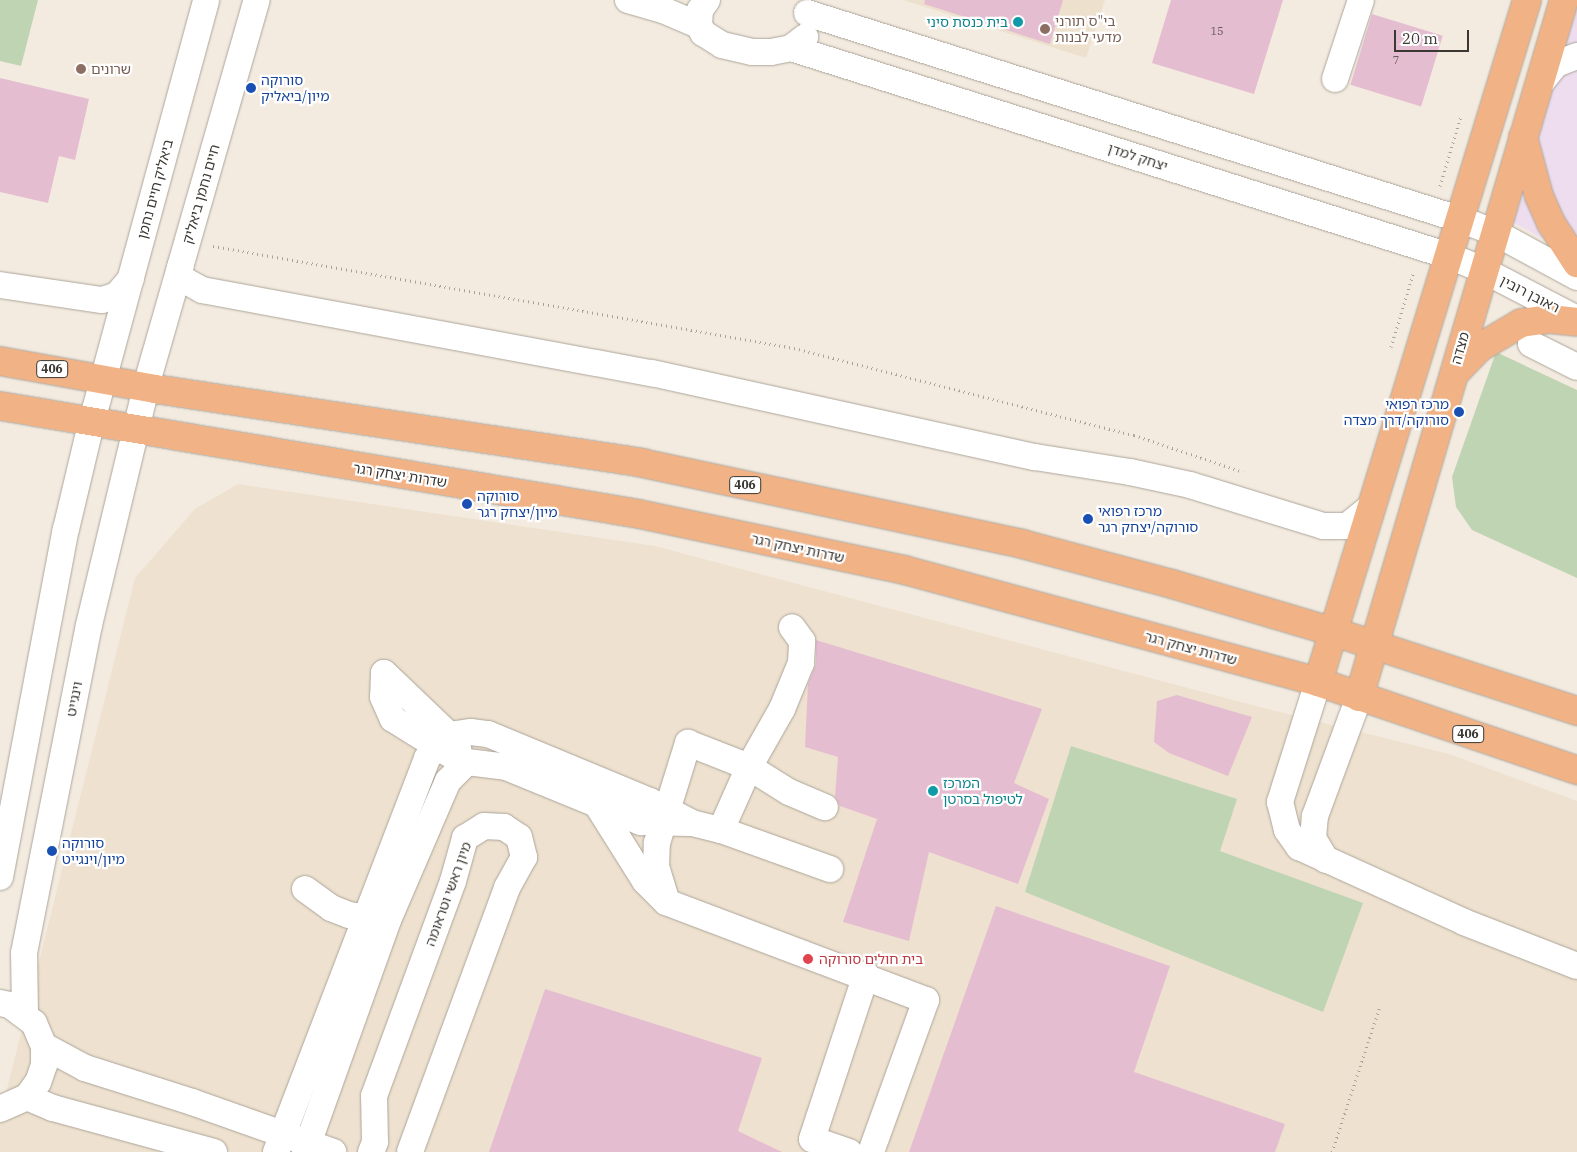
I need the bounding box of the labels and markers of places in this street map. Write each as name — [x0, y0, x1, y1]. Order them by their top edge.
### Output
place label: בי"ס תורני מדעי לבנות — [1055, 13, 1121, 46]
place label: בית כנסת סיני — [927, 14, 1008, 30]
marker: בית כנסת סיני — [1012, 16, 1024, 28]
marker: בי"ס תורני מדעי לבנות — [1039, 23, 1051, 35]
place label: שרונים — [91, 61, 131, 77]
marker: שרונים — [75, 63, 87, 75]
place label: סורוקה מיון/ביאליק — [261, 72, 329, 104]
marker: סורוקה מיון/ביאליק — [245, 82, 257, 94]
place label: מרכז רפואי סורוקה/דרך מצדה — [1344, 396, 1449, 428]
marker: מרכז רפואי סורוקה/דרך מצדה — [1453, 406, 1465, 418]
place label: סורוקה מיון/יצחק רגר — [477, 488, 557, 520]
marker: סורוקה מיון/יצחק רגר — [461, 498, 473, 510]
place label: מרכז רפואי סורוקה/יצחק רגר — [1098, 503, 1198, 536]
marker: מרכז רפואי סורוקה/יצחק רגר — [1082, 513, 1094, 525]
place label: המרכז לטיפול בסרטן — [943, 775, 1023, 808]
marker: המרכז לטיפול בסרטן — [927, 785, 939, 797]
place label: סורוקה מיון/וינגייט — [62, 835, 125, 868]
marker: סורוקה מיון/וינגייט — [46, 845, 58, 857]
place label: בית חולים סורוקה — [819, 951, 923, 967]
marker: בית חולים סורוקה — [801, 952, 815, 966]

